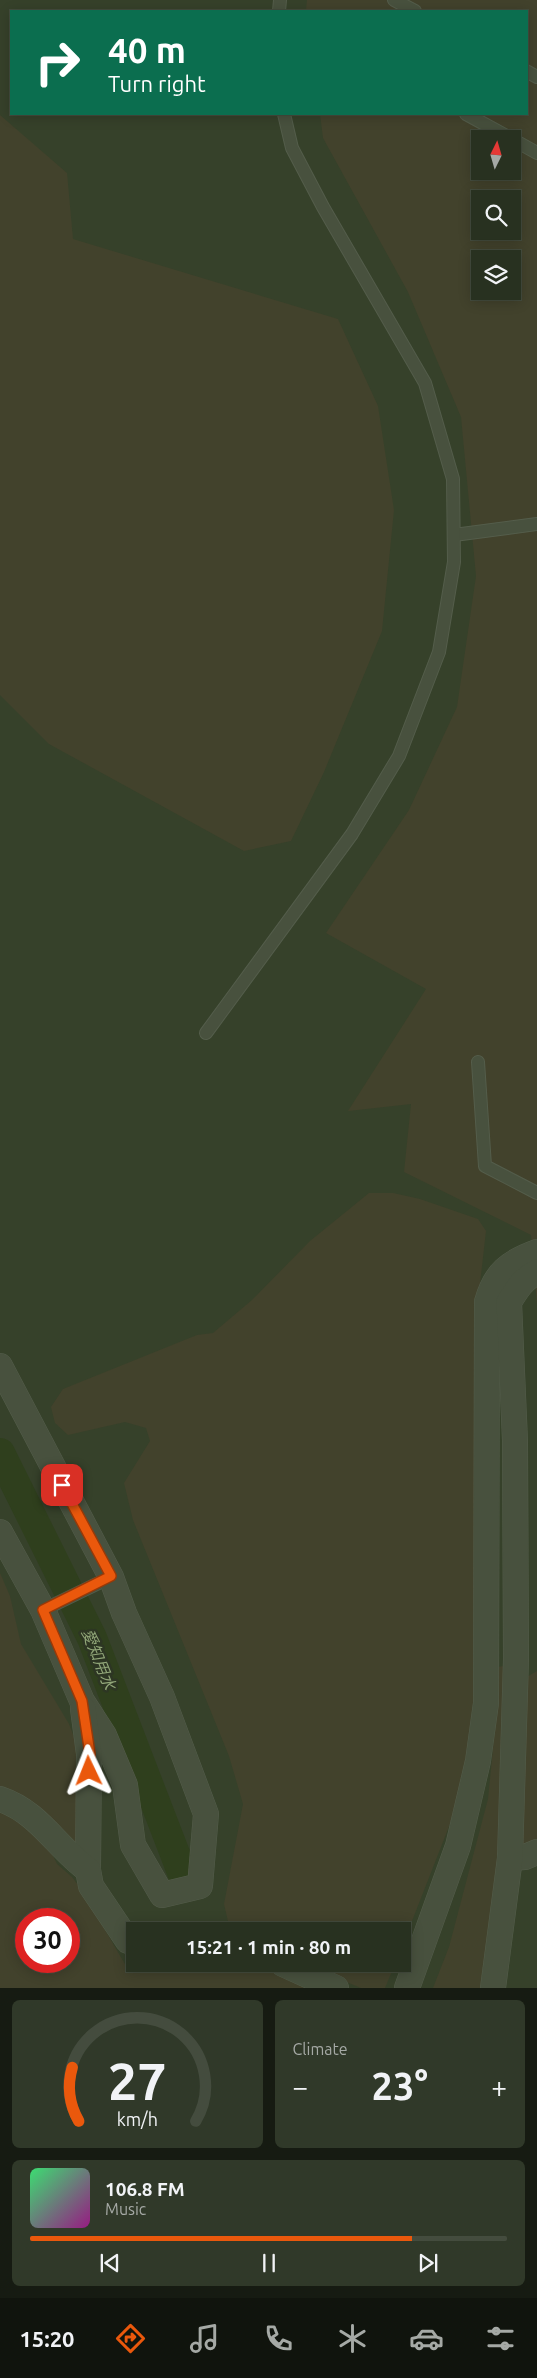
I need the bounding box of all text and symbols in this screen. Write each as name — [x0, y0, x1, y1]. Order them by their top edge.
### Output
icon: right — [25, 30, 90, 95]
text: 40 m — [108, 30, 186, 70]
text: Turn right — [108, 71, 206, 96]
north arrow — [471, 130, 521, 180]
map controls — [471, 130, 521, 300]
button: search — [471, 190, 521, 240]
button: layers — [471, 250, 521, 300]
pin — [41, 1464, 83, 1506]
icon: arrive — [48, 1471, 76, 1499]
water label: 愛知用水 — [79, 1626, 120, 1694]
position arrow — [62, 1744, 114, 1796]
speed limit sign: 30 — [15, 1908, 80, 1973]
text: 15:21 · 1 min · 80 m — [186, 1936, 351, 1958]
text: Climate — [293, 2040, 348, 2058]
text: 27 — [108, 2052, 167, 2110]
text: 23° — [372, 2065, 428, 2107]
text: − — [293, 2071, 308, 2102]
text: + — [491, 2071, 507, 2102]
text: km/h — [117, 2109, 158, 2129]
text: 106.8 FM — [105, 2178, 185, 2200]
text: Music — [105, 2200, 146, 2218]
icon: previous — [96, 2249, 124, 2277]
icon: pause — [255, 2249, 283, 2277]
icon: next — [414, 2249, 442, 2277]
icon: directions — [113, 2321, 148, 2356]
icon: music — [187, 2321, 222, 2356]
icon: phone — [261, 2321, 296, 2356]
icon: climate — [335, 2321, 370, 2356]
icon: car — [409, 2321, 444, 2356]
icon: filters — [483, 2321, 518, 2356]
text: 15:20 — [19, 2326, 74, 2351]

